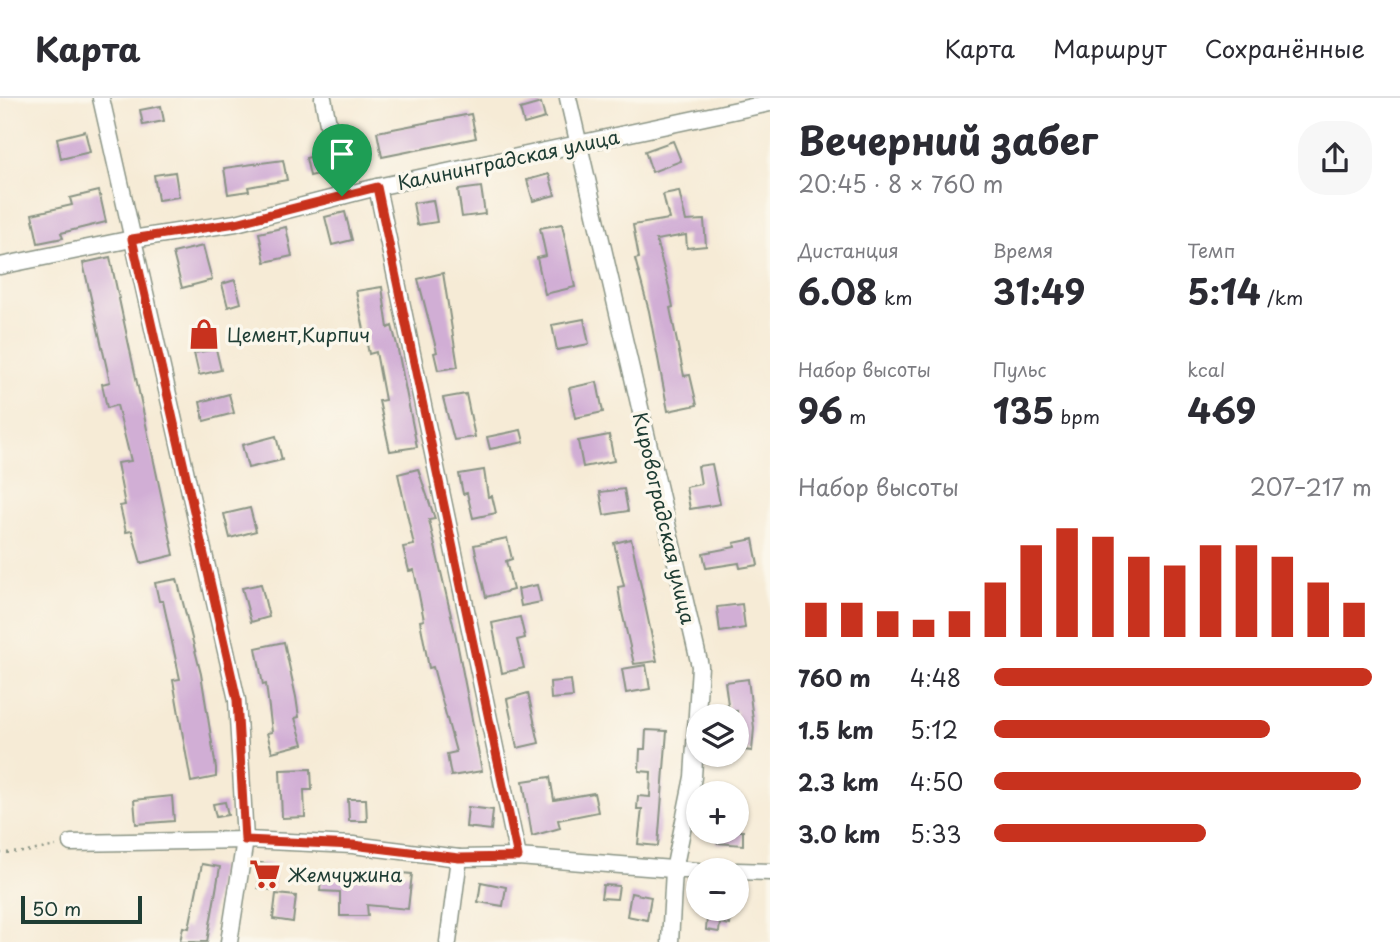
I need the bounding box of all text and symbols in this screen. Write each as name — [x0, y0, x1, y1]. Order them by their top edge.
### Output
text: Карта — [35, 23, 141, 73]
text: Карта — [944, 30, 1015, 66]
text: Маршрут — [1053, 30, 1167, 66]
text: Сохранённые — [1205, 30, 1365, 66]
text: Вечерний забег — [798, 111, 1098, 168]
button: share — [1298, 121, 1372, 195]
street label: Калининградская улица — [394, 122, 622, 196]
pin — [312, 124, 372, 196]
icon: arrive — [323, 135, 361, 173]
text: 20:45 · 8 × 760 m — [798, 166, 1003, 201]
text: Дистанция — [798, 236, 899, 264]
text: Время — [993, 236, 1053, 264]
text: Темп — [1187, 236, 1235, 264]
text: 6.08 — [798, 264, 878, 317]
text: 31:49 — [993, 264, 1085, 317]
text: 5:14 — [1187, 264, 1261, 317]
text: km — [878, 283, 913, 311]
text: /km — [1261, 283, 1303, 311]
shop icon: Цемент,Кирпич — [187, 317, 221, 351]
place label: Цемент,Кирпич — [227, 320, 370, 348]
text: Набор высоты — [798, 355, 931, 383]
text: Пульс — [993, 355, 1046, 383]
text: kcal — [1187, 355, 1225, 383]
text: 96 — [798, 383, 843, 436]
text: 135 — [993, 383, 1054, 436]
text: 469 — [1187, 383, 1256, 436]
text: m — [843, 402, 866, 430]
text: bpm — [1054, 402, 1100, 430]
street label: Кировоградская улица — [627, 409, 703, 627]
text: Набор высоты — [798, 469, 959, 504]
text: 207–217 m — [1250, 469, 1372, 504]
text: 760 m — [798, 660, 871, 695]
text: 4:48 — [910, 660, 961, 695]
map controls — [686, 704, 749, 921]
button: layers — [686, 704, 749, 767]
text: 1.5 km — [798, 712, 874, 747]
text: 5:12 — [910, 712, 958, 747]
text: 2.3 km — [798, 764, 879, 799]
text: 4:50 — [910, 764, 963, 799]
button: + — [686, 781, 749, 844]
text: 3.0 km — [798, 816, 880, 851]
text: 5:33 — [910, 816, 962, 851]
supermarket icon: Жемчужина — [248, 857, 282, 891]
button: − — [686, 858, 749, 921]
place label: Жемчужина — [288, 860, 402, 888]
scale bar — [21, 893, 142, 925]
text: 50 m — [32, 894, 81, 922]

